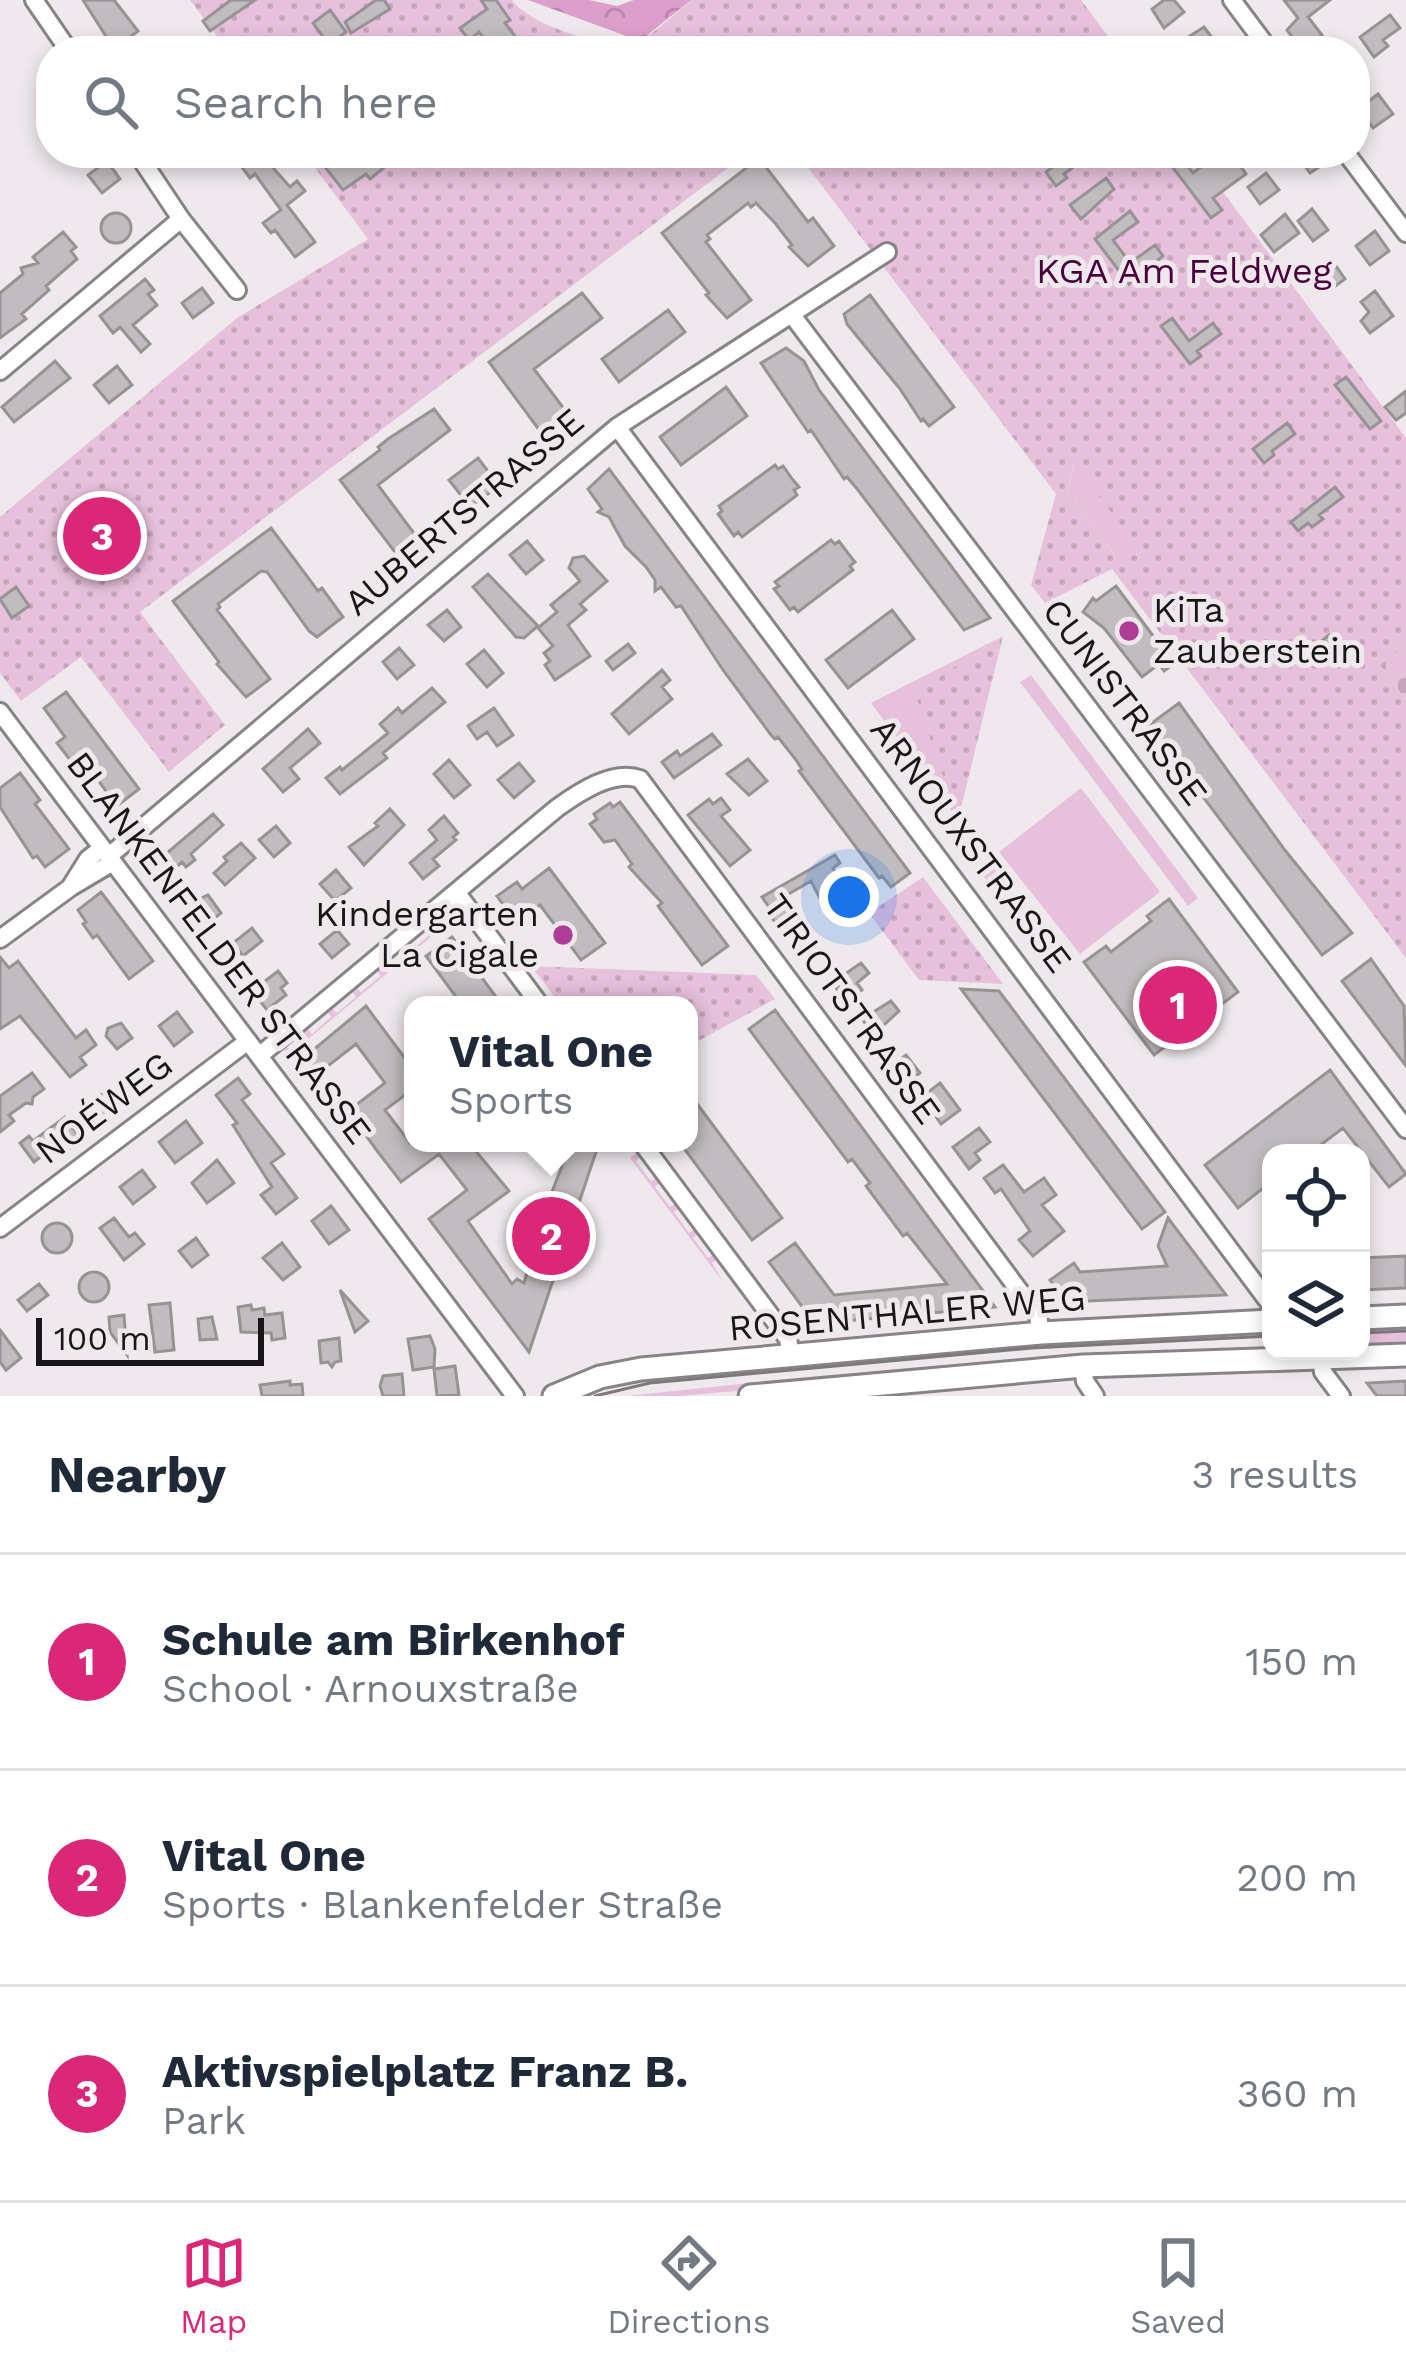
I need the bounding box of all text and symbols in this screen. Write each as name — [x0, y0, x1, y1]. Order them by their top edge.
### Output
search box — [36, 36, 1370, 168]
icon: search — [78, 69, 144, 135]
text: Search here — [174, 76, 438, 129]
park label: KGA Am Feldweg — [1036, 250, 1333, 292]
street label: AUBERTSTRASSE — [336, 400, 592, 624]
pin: 3 — [63, 491, 141, 581]
place label: KiTa Zauberstein — [1153, 589, 1362, 672]
street label: CUNISTRASSE — [1034, 591, 1216, 813]
marker: KiTa Zauberstein — [1116, 618, 1142, 644]
street label: ARNOUXSTRASSE — [862, 709, 1080, 981]
street label: BLANKENFELDER STRASSE — [58, 744, 380, 1152]
your location — [819, 867, 879, 927]
street label: TIRIOTSTRASSE — [754, 886, 950, 1132]
place label: Kindergarten La Cigale — [315, 893, 539, 976]
marker: Kindergarten La Cigale — [550, 922, 576, 948]
pin: 1 — [1139, 960, 1217, 1050]
popup — [404, 996, 698, 1152]
text: Vital One — [449, 1025, 653, 1078]
street label: NOÉWEG — [28, 1043, 180, 1173]
text: Sports — [449, 1078, 573, 1123]
map controls — [1262, 1144, 1370, 1360]
button: locate — [1262, 1144, 1370, 1252]
pin: 2 — [512, 1191, 590, 1281]
button: layers — [1262, 1252, 1370, 1360]
street label: ROSENTHALER WEG — [727, 1276, 1087, 1350]
scale bar — [36, 1312, 264, 1365]
text: 100 m — [54, 1319, 151, 1358]
text: Nearby — [48, 1445, 226, 1504]
text: 3 results — [1192, 1452, 1358, 1497]
text: Schule am Birkenhof — [162, 1613, 625, 1666]
text: 1 — [79, 1639, 95, 1684]
text: 150 m — [1245, 1639, 1358, 1684]
text: School · Arnouxstraße — [162, 1666, 579, 1711]
text: Vital One — [162, 1829, 366, 1882]
text: 2 — [75, 1855, 99, 1900]
text: 200 m — [1236, 1855, 1358, 1900]
text: Sports · Blankenfelder Straße — [162, 1882, 723, 1927]
text: Aktivspielplatz Franz B. — [162, 2045, 688, 2098]
text: 3 — [75, 2071, 99, 2116]
text: 360 m — [1237, 2071, 1358, 2116]
text: Park — [162, 2098, 246, 2143]
tab: Map — [180, 2230, 247, 2341]
tab: Directions — [607, 2230, 770, 2341]
tab: Saved — [1130, 2230, 1226, 2341]

